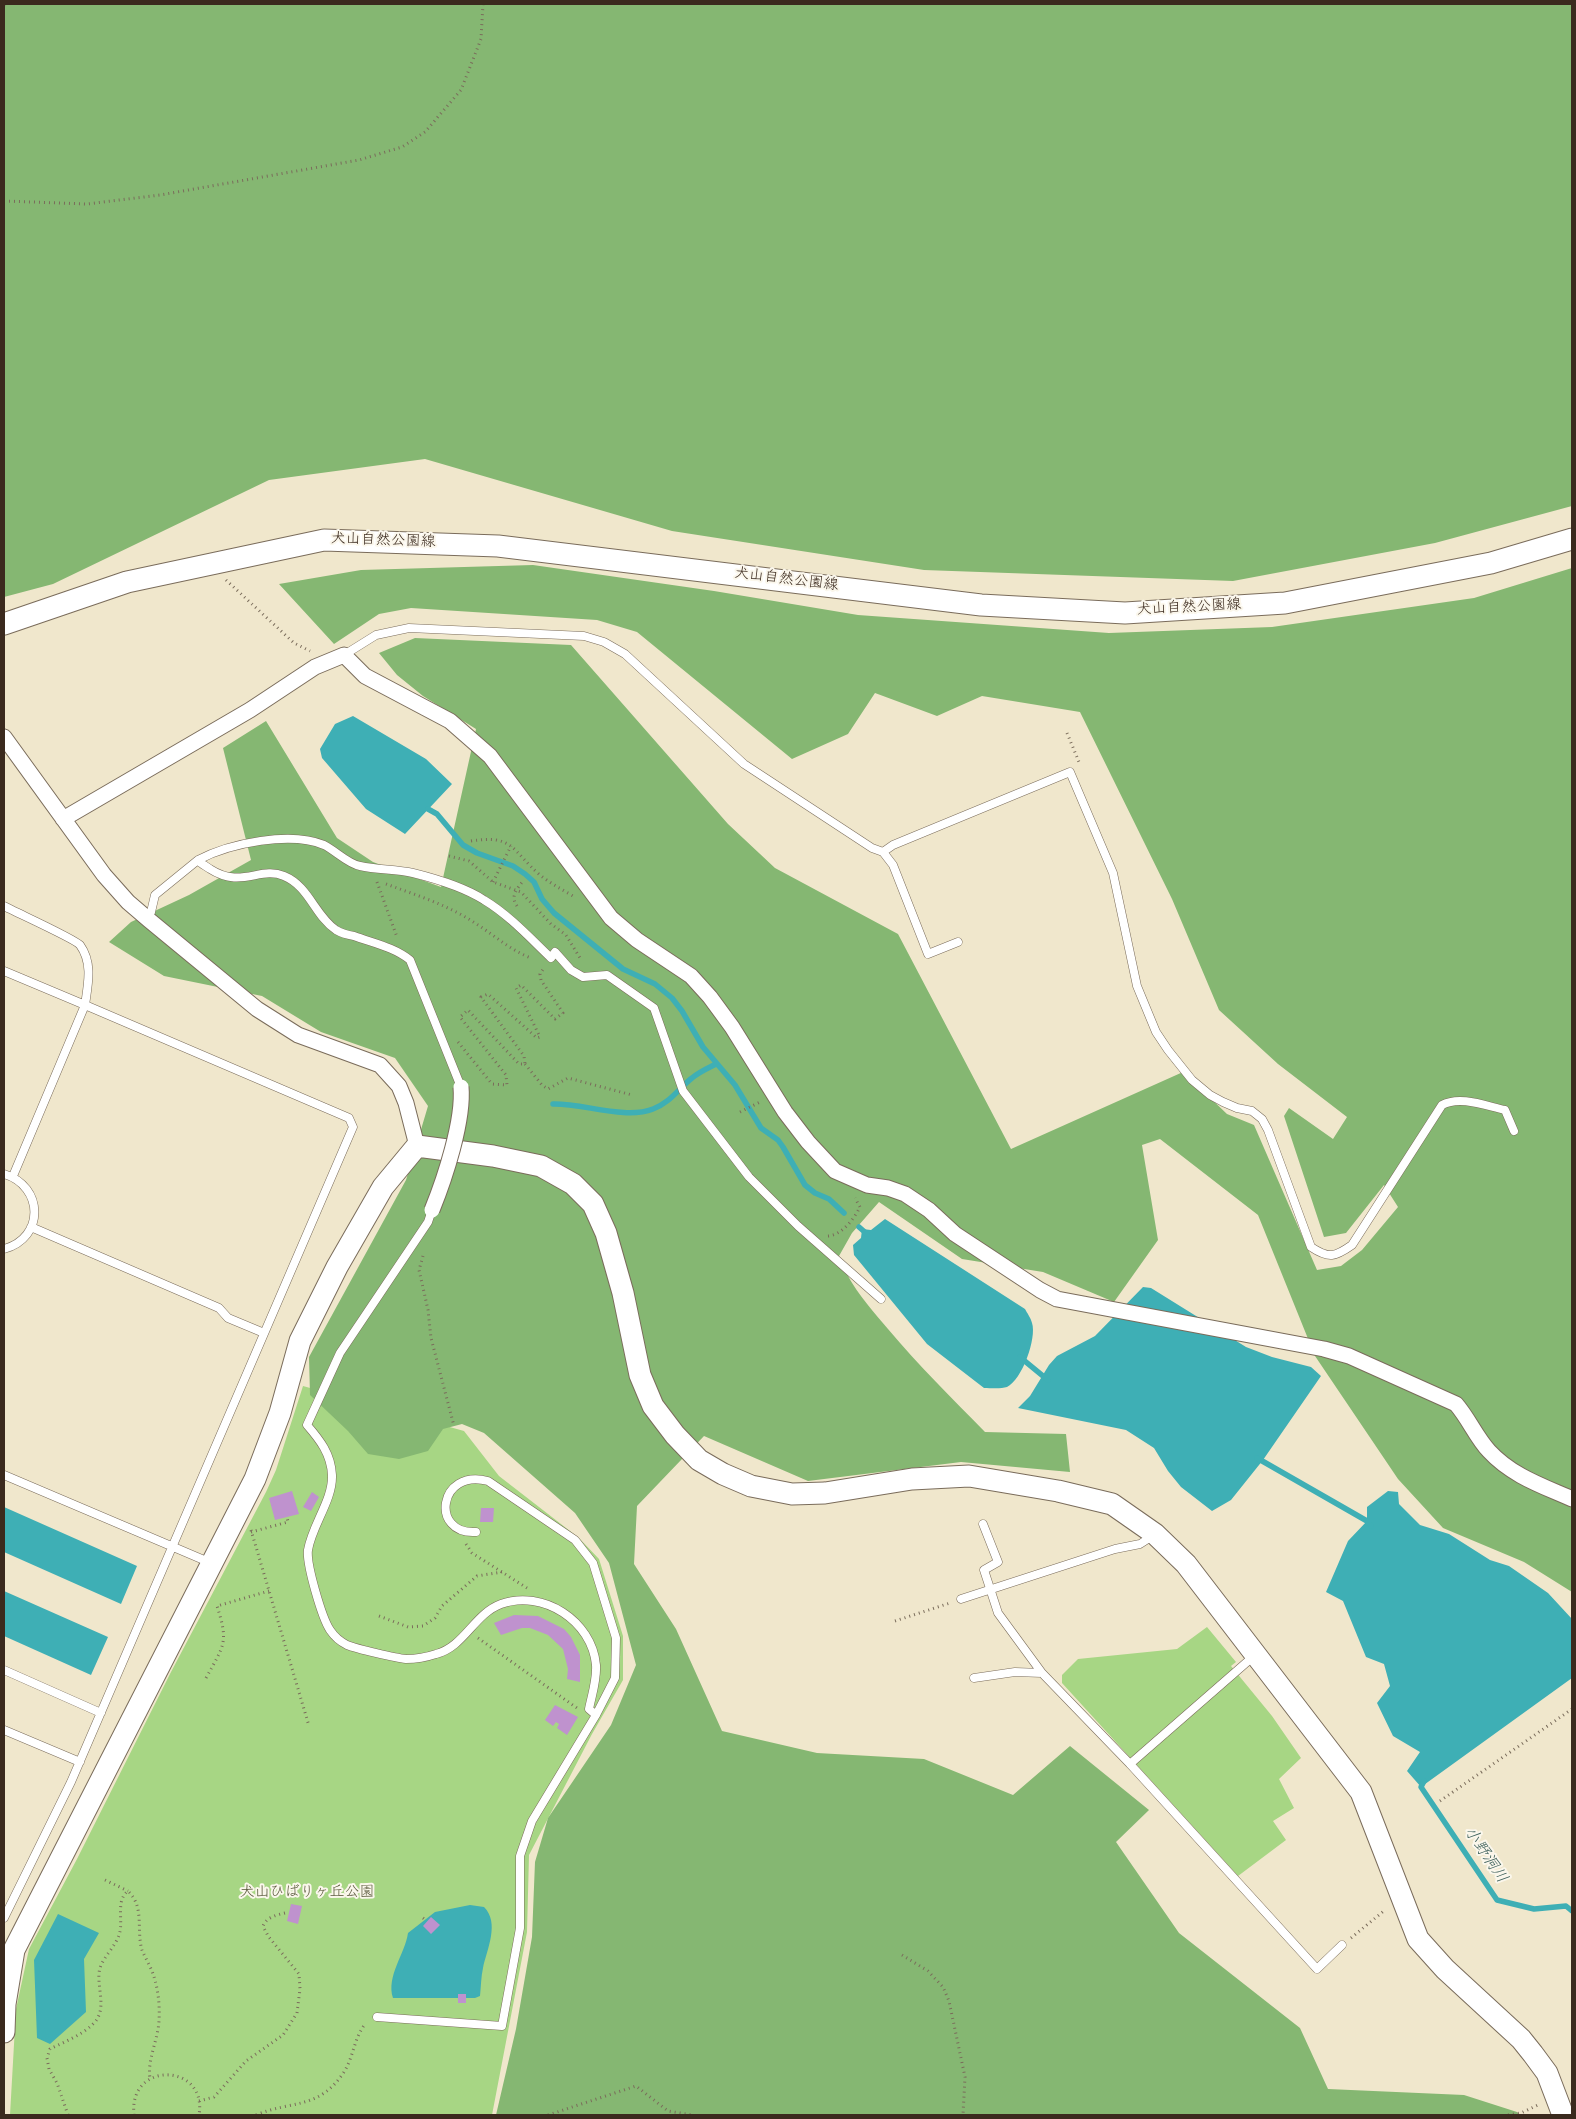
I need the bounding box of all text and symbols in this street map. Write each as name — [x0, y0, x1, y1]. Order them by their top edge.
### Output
street label: 犬山自然公園線 — [330, 531, 436, 553]
street label: 犬山自然公園線 — [733, 566, 839, 596]
street label: 犬山自然公園線 — [1136, 597, 1242, 621]
water label: 小野洞川 — [1458, 1824, 1510, 1888]
park label: 犬山ひばりヶ丘公園 — [240, 1885, 374, 1903]

